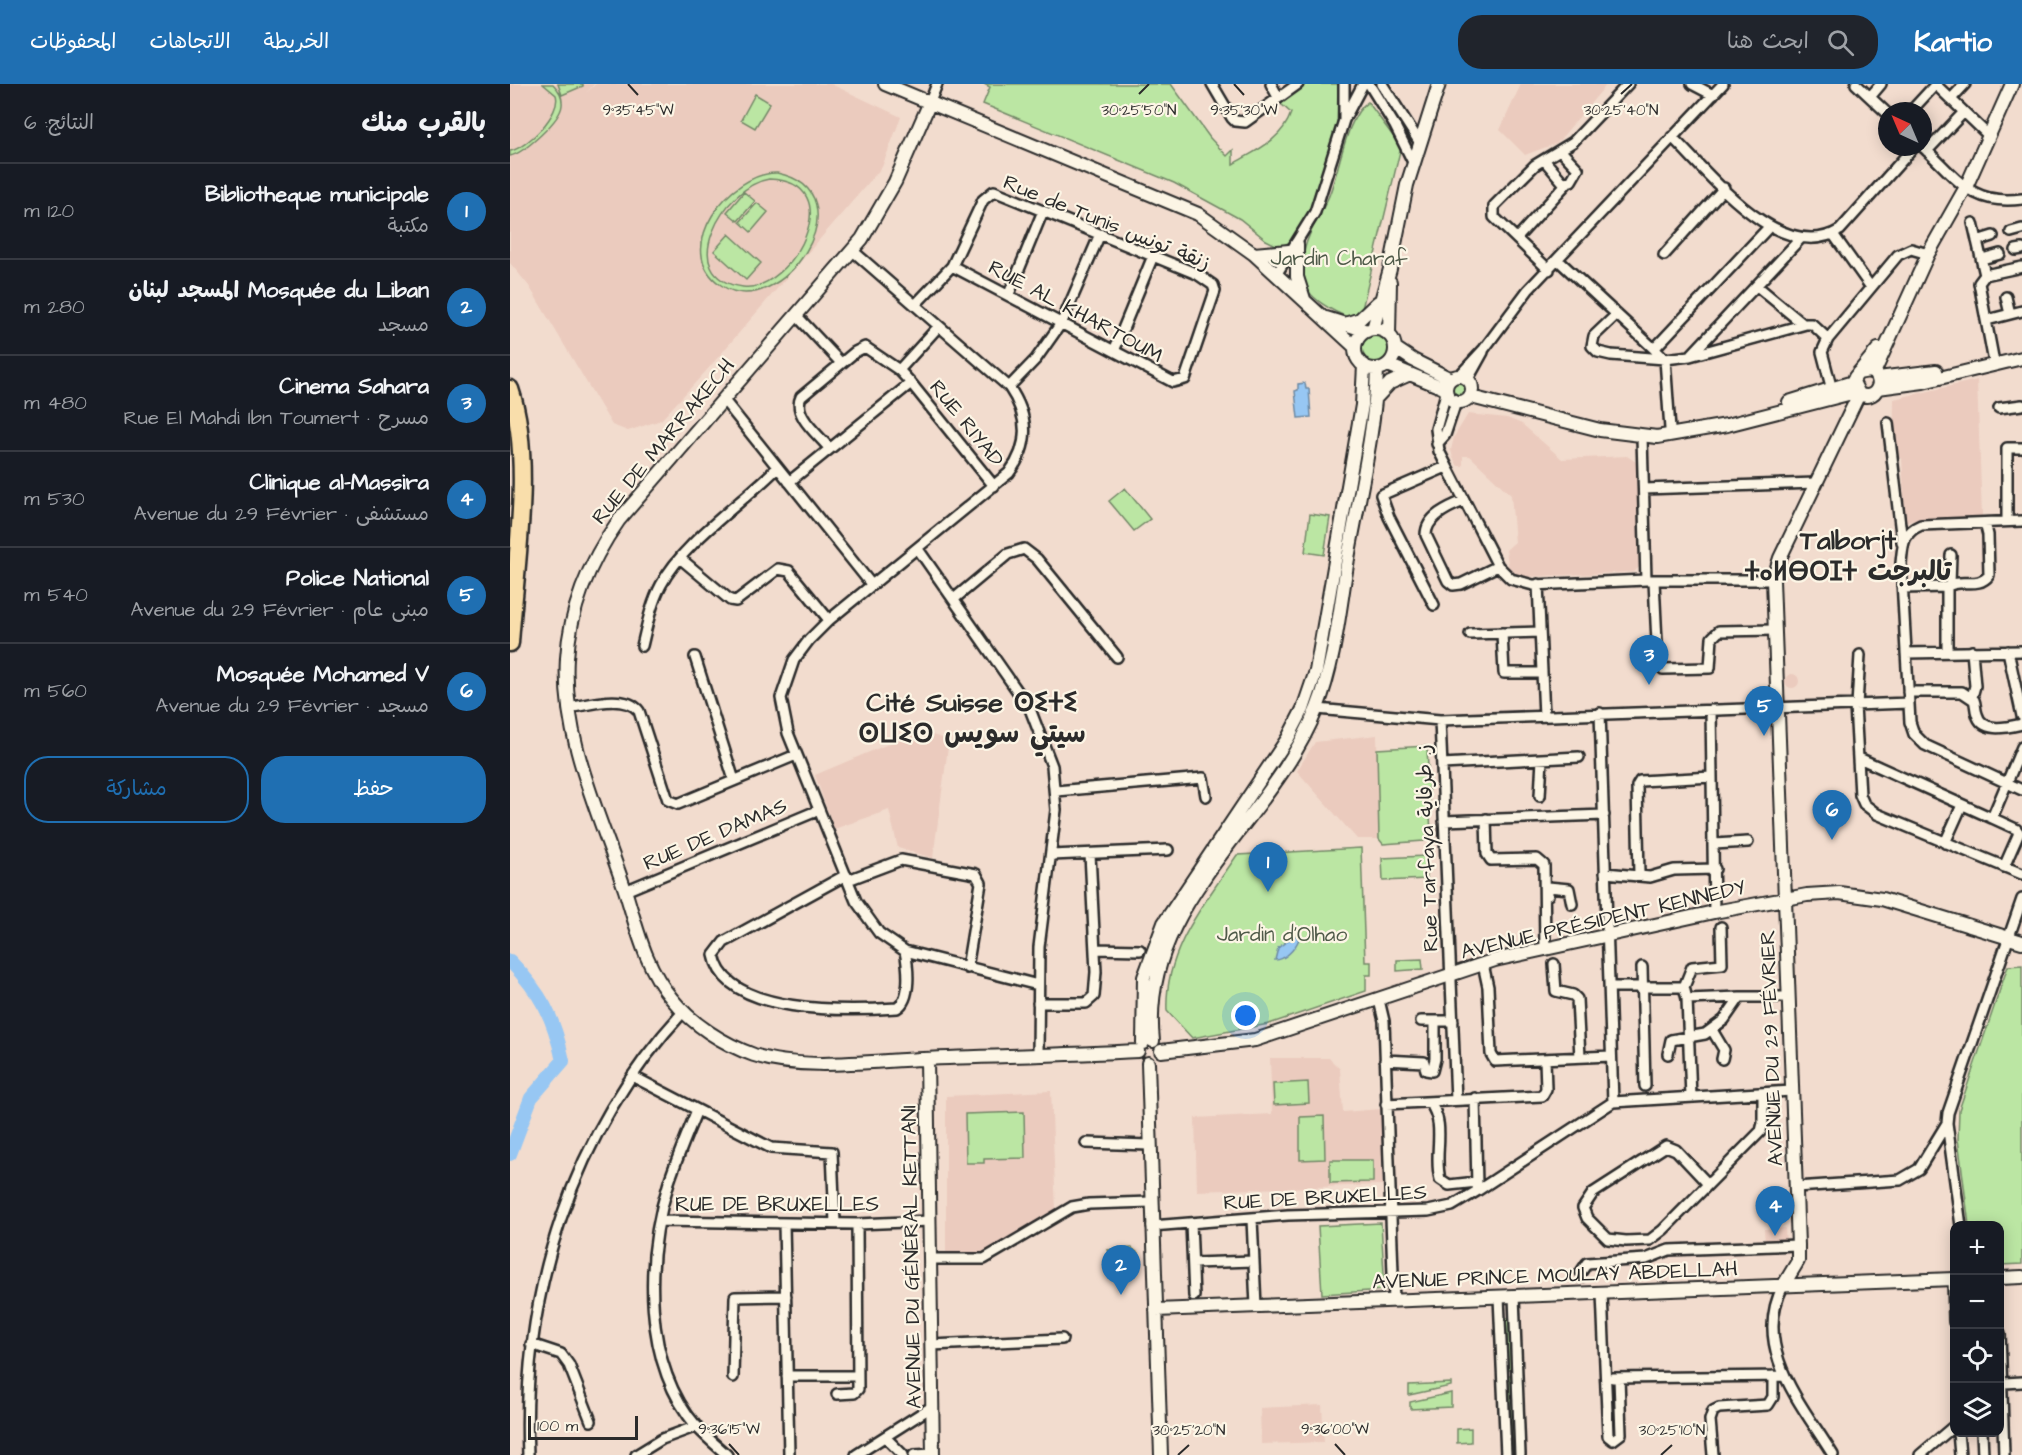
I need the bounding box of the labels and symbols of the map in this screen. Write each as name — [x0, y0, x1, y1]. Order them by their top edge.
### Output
text: 9°35'45"W — [602, 100, 674, 121]
text: 30°25'50"N — [1101, 100, 1177, 121]
text: 9°35'30"W — [1210, 100, 1278, 121]
text: 30°25'40"N — [1584, 100, 1658, 121]
north arrow — [1878, 102, 1932, 156]
street label: Rue de Tunis زنقة تونس — [999, 168, 1215, 277]
park label: Jardin Charaf — [1271, 244, 1408, 273]
street label: RUE AL KHARTOUM — [983, 253, 1168, 370]
street label: RUE DE MARRAKECH — [585, 352, 742, 531]
street label: RUE RIYAD — [923, 374, 1011, 473]
district label: Talborjt ⵜⴰⵍⴱⵔⵊⵜ تالبرجت — [1745, 522, 1952, 591]
pin: 3 — [1630, 636, 1668, 685]
district label: Cité Suisse ⵙⵉⵜⵉ ⵙⵡⵉⵙ سيتي سويس — [858, 684, 1086, 757]
pin: 5 — [1744, 686, 1784, 736]
street label: Rue Tarfaya ز. طرفاية — [1409, 744, 1448, 952]
pin: 6 — [1812, 790, 1852, 840]
street label: RUE DE DAMAS — [639, 791, 791, 878]
pin: 1 — [1248, 842, 1287, 892]
street label: AVENUE PRÉSIDENT KENNEDY — [1458, 873, 1749, 966]
park label: Jardin d'Olhao — [1217, 920, 1348, 949]
street label: AVENUE DU 29 FÉVRIER — [1753, 929, 1790, 1167]
your location — [1231, 1001, 1260, 1030]
street label: AVENUE DU GÉNÉRAL KETTANI — [894, 1105, 929, 1409]
street label: RUE DE BRUXELLES — [1223, 1178, 1428, 1217]
pin: 4 — [1756, 1186, 1794, 1236]
street label: RUE DE BRUXELLES — [675, 1190, 879, 1219]
pin: 2 — [1102, 1246, 1140, 1295]
street label: AVENUE PRINCE MOULAY ABDELLAH — [1372, 1255, 1739, 1296]
scale bar — [528, 1413, 638, 1440]
text: 9°36'15"W — [698, 1419, 760, 1440]
text: 9°36'00"W — [1301, 1419, 1369, 1440]
text: 30°25'20"N — [1152, 1420, 1226, 1441]
text: 30°25'10"N — [1639, 1420, 1705, 1441]

